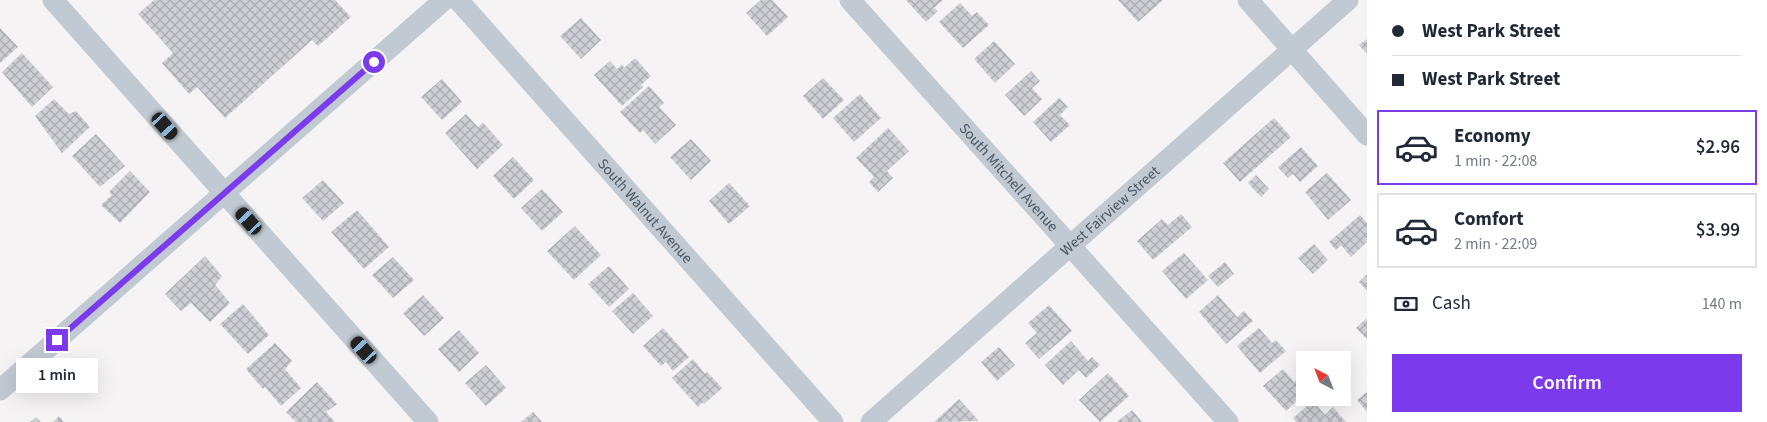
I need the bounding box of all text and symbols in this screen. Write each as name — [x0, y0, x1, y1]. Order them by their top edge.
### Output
text: West Park Street — [1422, 18, 1560, 45]
route start — [363, 51, 385, 73]
text: West Park Street — [1422, 66, 1560, 93]
car — [149, 110, 180, 142]
street label: South Mitchell Avenue — [954, 119, 1063, 237]
text: Economy — [1454, 123, 1531, 150]
icon: car — [1394, 125, 1439, 170]
text: $2.96 — [1696, 134, 1740, 161]
text: 1 min · 22:08 — [1454, 150, 1537, 172]
street label: South Walnut Avenue — [592, 154, 697, 268]
street label: West Fairview Street — [1056, 161, 1165, 261]
car — [233, 205, 264, 237]
text: Comfort — [1454, 206, 1524, 233]
icon: car — [1394, 208, 1439, 253]
text: $3.99 — [1696, 217, 1740, 244]
text: 2 min · 22:09 — [1454, 233, 1537, 255]
icon: cash — [1392, 290, 1420, 318]
text: Cash — [1432, 290, 1471, 317]
text: 140 m — [1702, 293, 1742, 315]
route end — [46, 329, 68, 351]
car — [348, 334, 379, 366]
north arrow — [1296, 351, 1351, 406]
map controls — [1296, 351, 1351, 406]
button: Confirm — [1392, 354, 1742, 412]
callout: 1 min — [16, 358, 98, 392]
text: 1 min — [38, 364, 76, 386]

